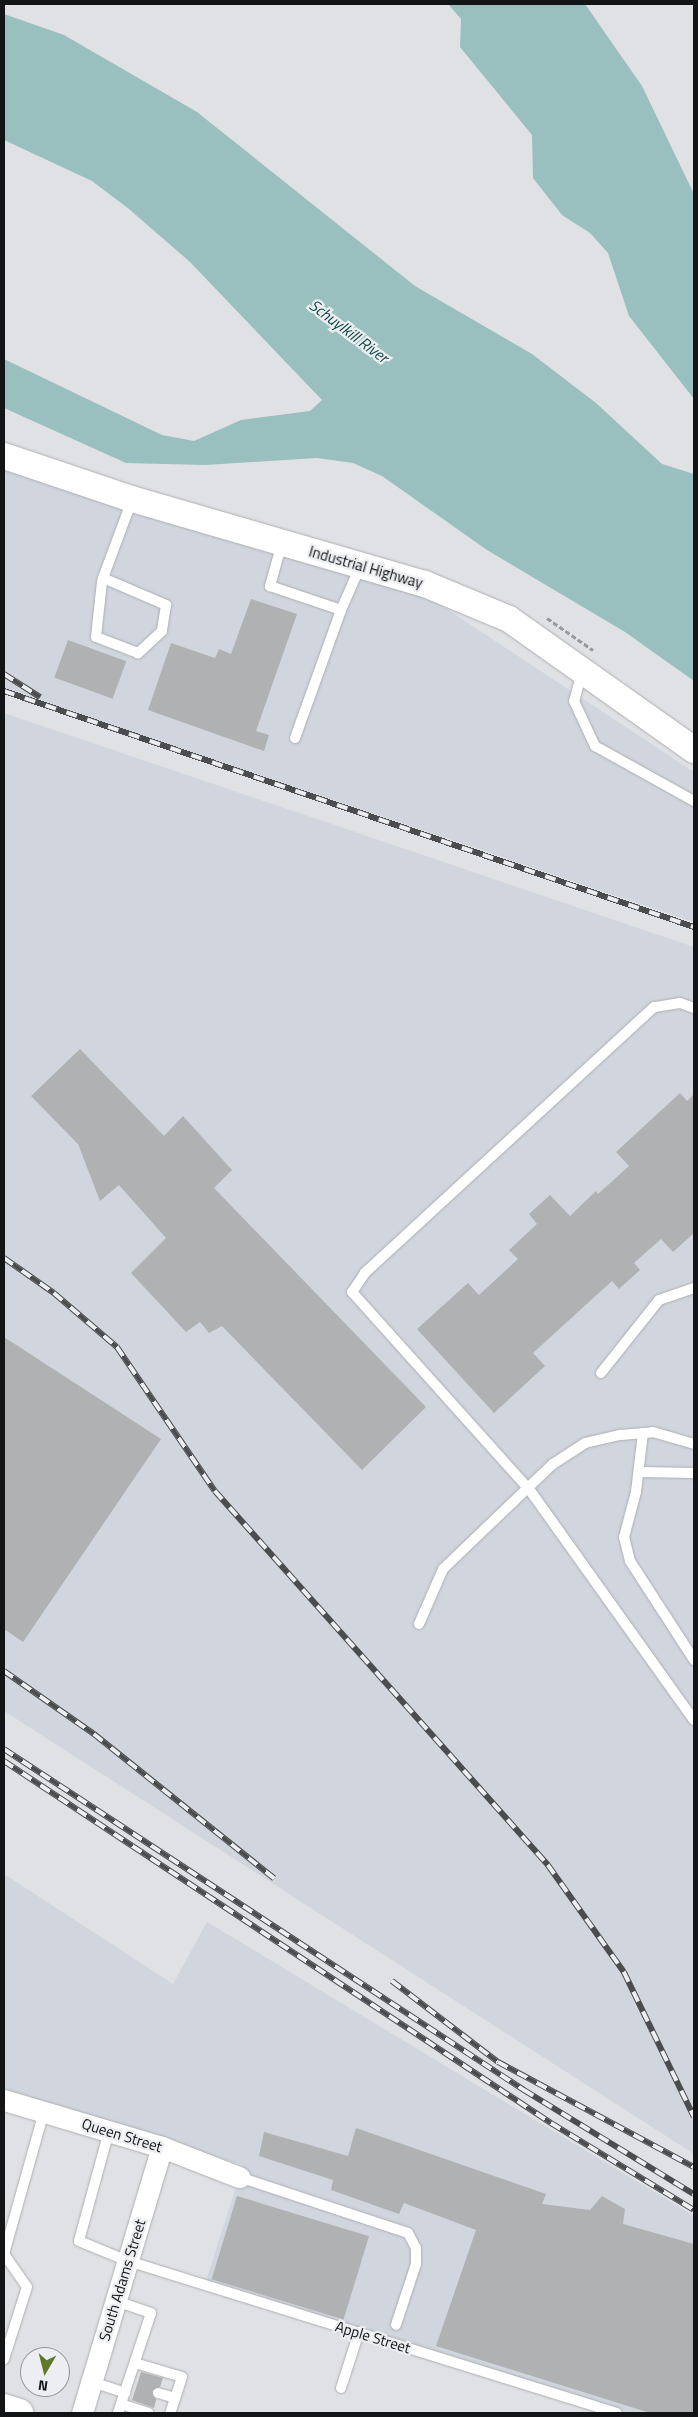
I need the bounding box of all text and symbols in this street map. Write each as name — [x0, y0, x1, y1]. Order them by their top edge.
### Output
water label: Schuylkill River — [306, 295, 392, 367]
street label: Industrial Highway — [307, 542, 425, 592]
street label: Queen Street — [80, 2114, 164, 2156]
street label: South Adams Street — [95, 2217, 149, 2343]
street label: Apple Street — [333, 2317, 413, 2357]
north arrow — [20, 2347, 70, 2397]
text: N — [37, 2375, 49, 2397]

